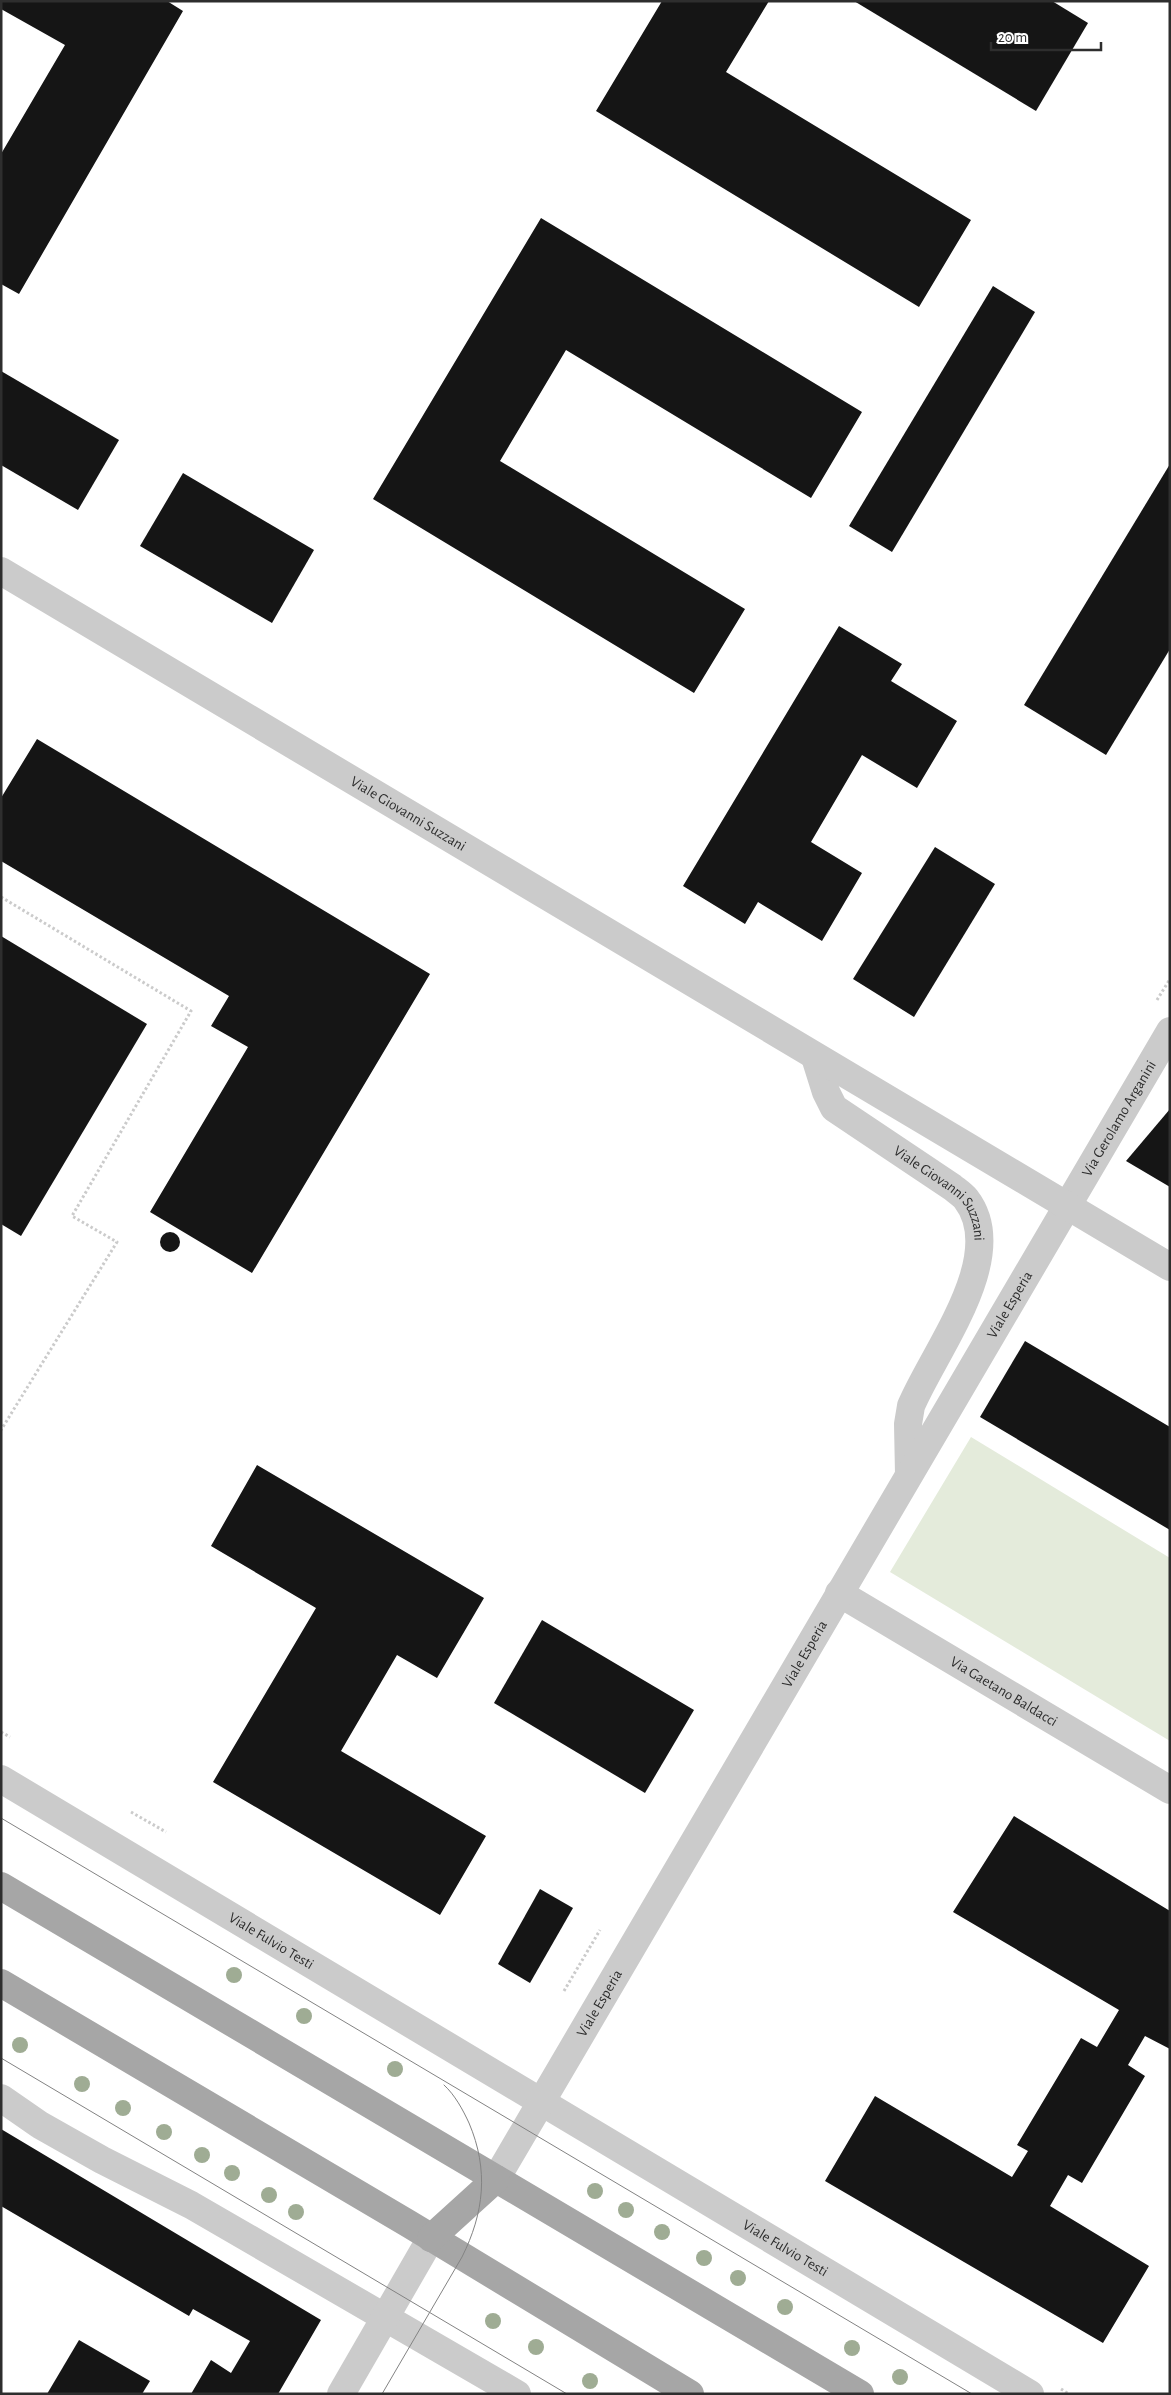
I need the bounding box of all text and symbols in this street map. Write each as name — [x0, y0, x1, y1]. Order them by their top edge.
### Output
scale bar — [991, 20, 1101, 52]
text: 20 m — [998, 30, 1027, 45]
street label: Viale Giovanni Suzzani — [348, 774, 468, 854]
street label: Via Gerolamo Arganini — [1079, 1058, 1159, 1179]
street label: Viale Giovanni Suzzani — [891, 1143, 986, 1241]
street label: Viale Esperia — [984, 1269, 1035, 1341]
street label: Viale Esperia — [779, 1618, 830, 1690]
street label: Via Gaetano Baldacci — [947, 1654, 1060, 1729]
street label: Viale Fulvio Testi — [226, 1910, 316, 1972]
street label: Viale Esperia — [574, 1967, 625, 2039]
street label: Viale Fulvio Testi — [740, 2217, 831, 2280]

